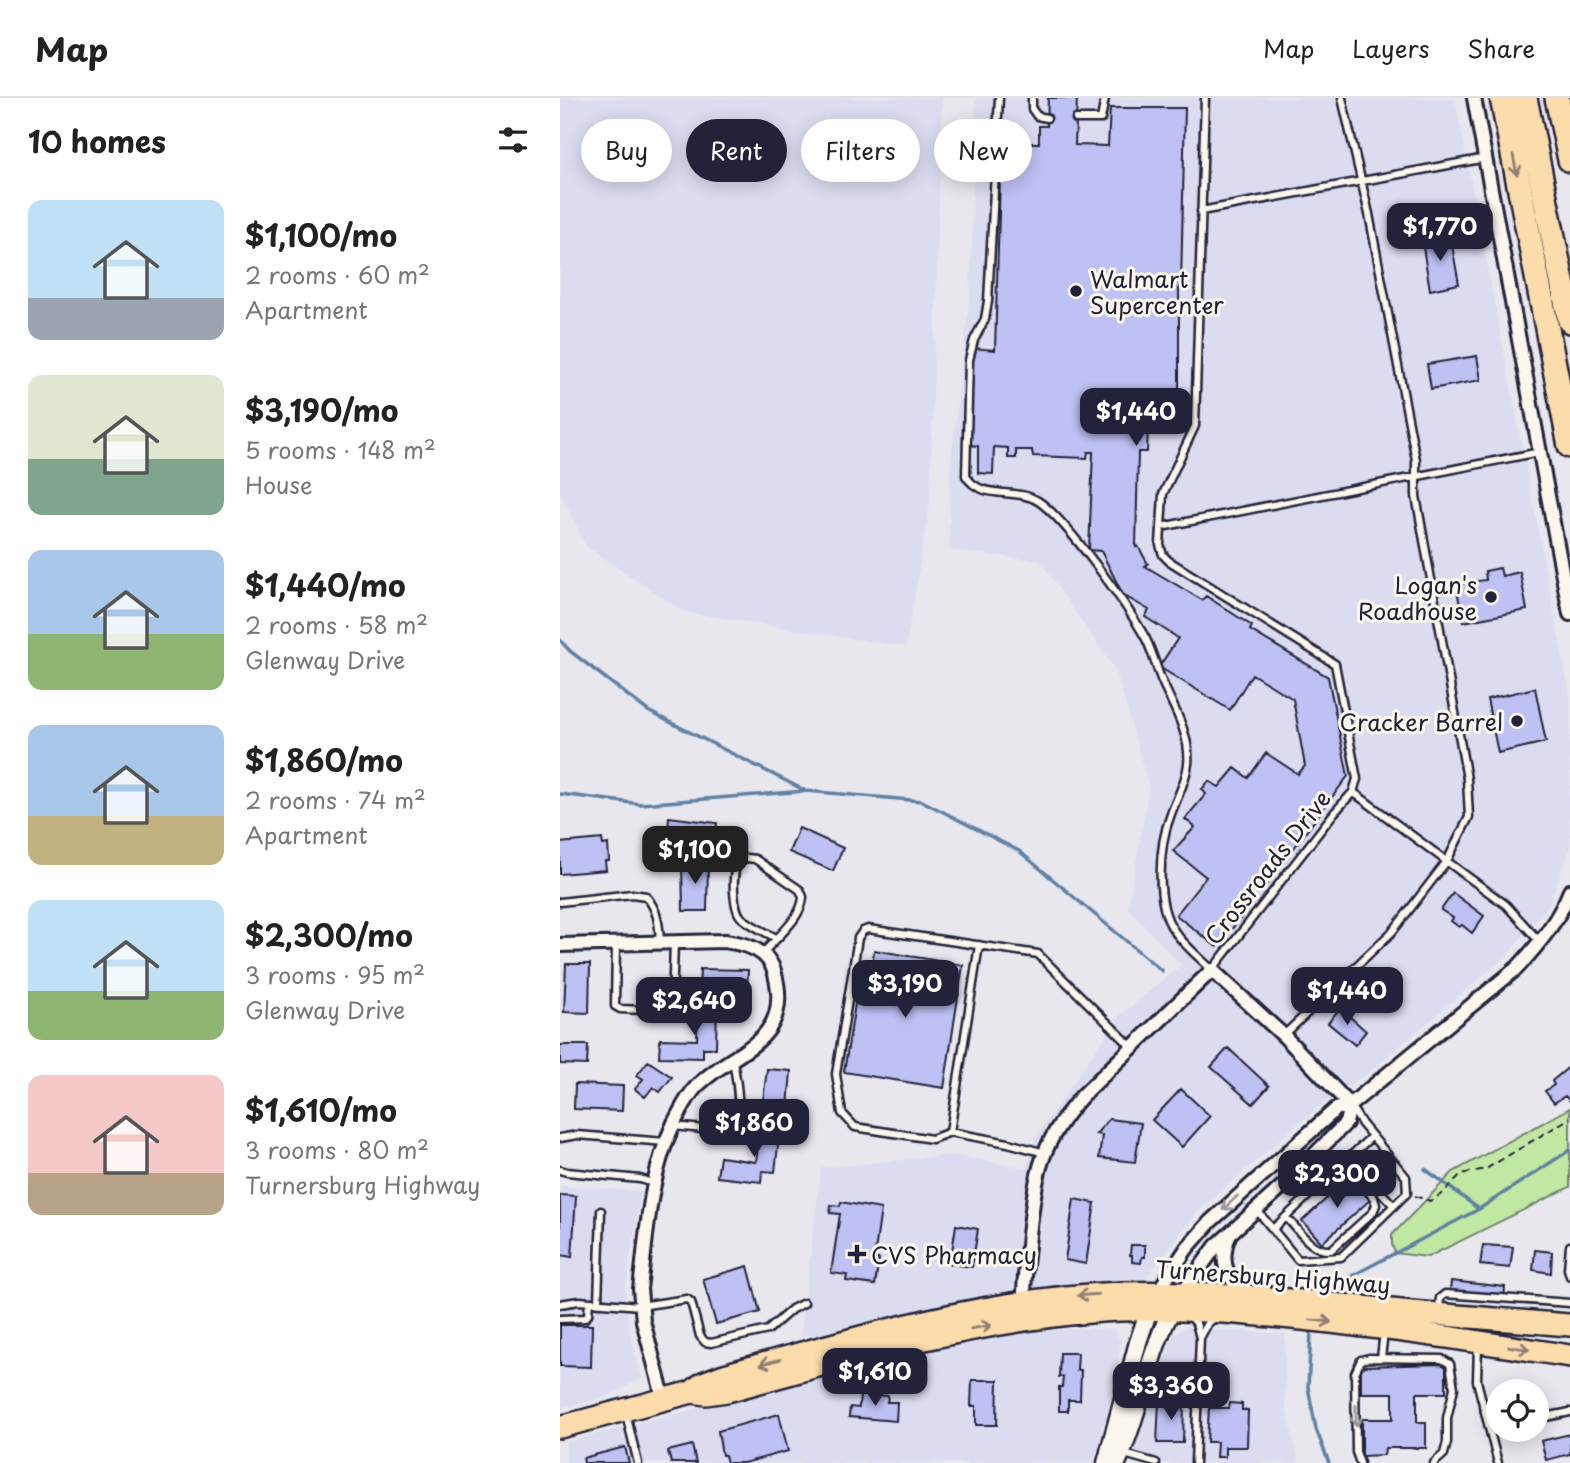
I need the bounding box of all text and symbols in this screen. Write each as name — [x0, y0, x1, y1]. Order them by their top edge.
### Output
text: Map — [35, 23, 108, 73]
text: Map — [1263, 30, 1314, 66]
text: Layers — [1352, 30, 1429, 66]
text: Share — [1467, 30, 1535, 66]
text: 10 homes — [28, 118, 166, 163]
chip: Buy — [581, 119, 672, 182]
chip: Rent — [686, 119, 787, 182]
chip: Filters — [801, 119, 920, 182]
chip: New — [934, 119, 1032, 182]
icon: filters — [494, 121, 532, 159]
one-way arrow — [1509, 153, 1523, 176]
pin: $1,770 — [1383, 204, 1497, 263]
text: $1,770 — [1403, 208, 1477, 243]
text: $1,100/mo — [245, 212, 397, 257]
icon: home — [84, 228, 168, 312]
text: 2 rooms · 60 m² — [245, 257, 430, 292]
place label: Walmart Supercenter — [1090, 261, 1224, 322]
marker: Walmart Supercenter — [1068, 283, 1084, 299]
text: Apartment — [245, 292, 368, 327]
text: $3,190/mo — [245, 387, 398, 432]
pin: $1,440 — [1079, 388, 1193, 448]
text: $1,440 — [1096, 393, 1176, 428]
icon: home — [84, 403, 168, 487]
text: 5 rooms · 148 m² — [245, 432, 436, 467]
text: House — [245, 467, 312, 502]
text: $1,440/mo — [245, 562, 406, 607]
place label: Logan's Roadhouse — [1358, 567, 1477, 628]
icon: home — [84, 578, 168, 662]
marker: Logan's Roadhouse — [1483, 589, 1499, 605]
text: 2 rooms · 58 m² — [245, 607, 428, 642]
text: Glenway Drive — [245, 642, 405, 677]
place label: Cracker Barrel — [1340, 704, 1503, 739]
marker: Cracker Barrel — [1509, 713, 1525, 729]
text: $1,860/mo — [245, 737, 403, 782]
icon: home — [84, 753, 168, 837]
text: 2 rooms · 74 m² — [245, 782, 426, 817]
street label: Crossroads Drive — [1195, 782, 1339, 952]
text: Apartment — [245, 817, 368, 852]
pin: $1,100 — [638, 826, 752, 886]
text: $1,100 — [658, 831, 732, 866]
text: $2,300/mo — [245, 912, 413, 957]
icon: home — [84, 928, 168, 1012]
text: 3 rooms · 95 m² — [245, 957, 425, 992]
pin: $3,190 — [848, 960, 962, 1020]
text: $3,190 — [868, 965, 942, 1000]
pin: $1,440 — [1290, 968, 1404, 1027]
text: $1,440 — [1307, 972, 1387, 1007]
pin: $2,640 — [637, 978, 751, 1037]
text: $2,640 — [652, 982, 736, 1017]
text: Glenway Drive — [245, 992, 405, 1027]
text: $1,610/mo — [245, 1087, 397, 1132]
pin: $1,860 — [697, 1100, 811, 1159]
icon: home — [84, 1103, 168, 1187]
text: $1,860 — [715, 1104, 793, 1139]
text: 3 rooms · 80 m² — [245, 1132, 429, 1167]
pin: $2,300 — [1280, 1150, 1394, 1210]
text: $2,300 — [1294, 1155, 1380, 1190]
text: Turnersburg Highway — [245, 1167, 480, 1202]
one-way arrow — [1222, 1194, 1239, 1211]
place label: CVS Pharmacy — [871, 1237, 1037, 1272]
marker: CVS Pharmacy — [849, 1246, 865, 1262]
street label: Turnersburg Highway — [1154, 1250, 1392, 1302]
one-way arrow — [1078, 1289, 1100, 1302]
one-way arrow — [1309, 1315, 1332, 1328]
one-way arrow — [969, 1320, 992, 1333]
one-way arrow — [1507, 1342, 1529, 1355]
pin: $1,610 — [818, 1348, 932, 1408]
text: $1,610 — [838, 1353, 912, 1388]
one-way arrow — [760, 1356, 782, 1369]
pin: $3,360 — [1114, 1362, 1228, 1422]
text: $3,360 — [1129, 1367, 1213, 1402]
map controls — [1486, 1379, 1549, 1442]
button: locate — [1486, 1379, 1549, 1442]
one-way arrow — [1349, 1404, 1363, 1427]

